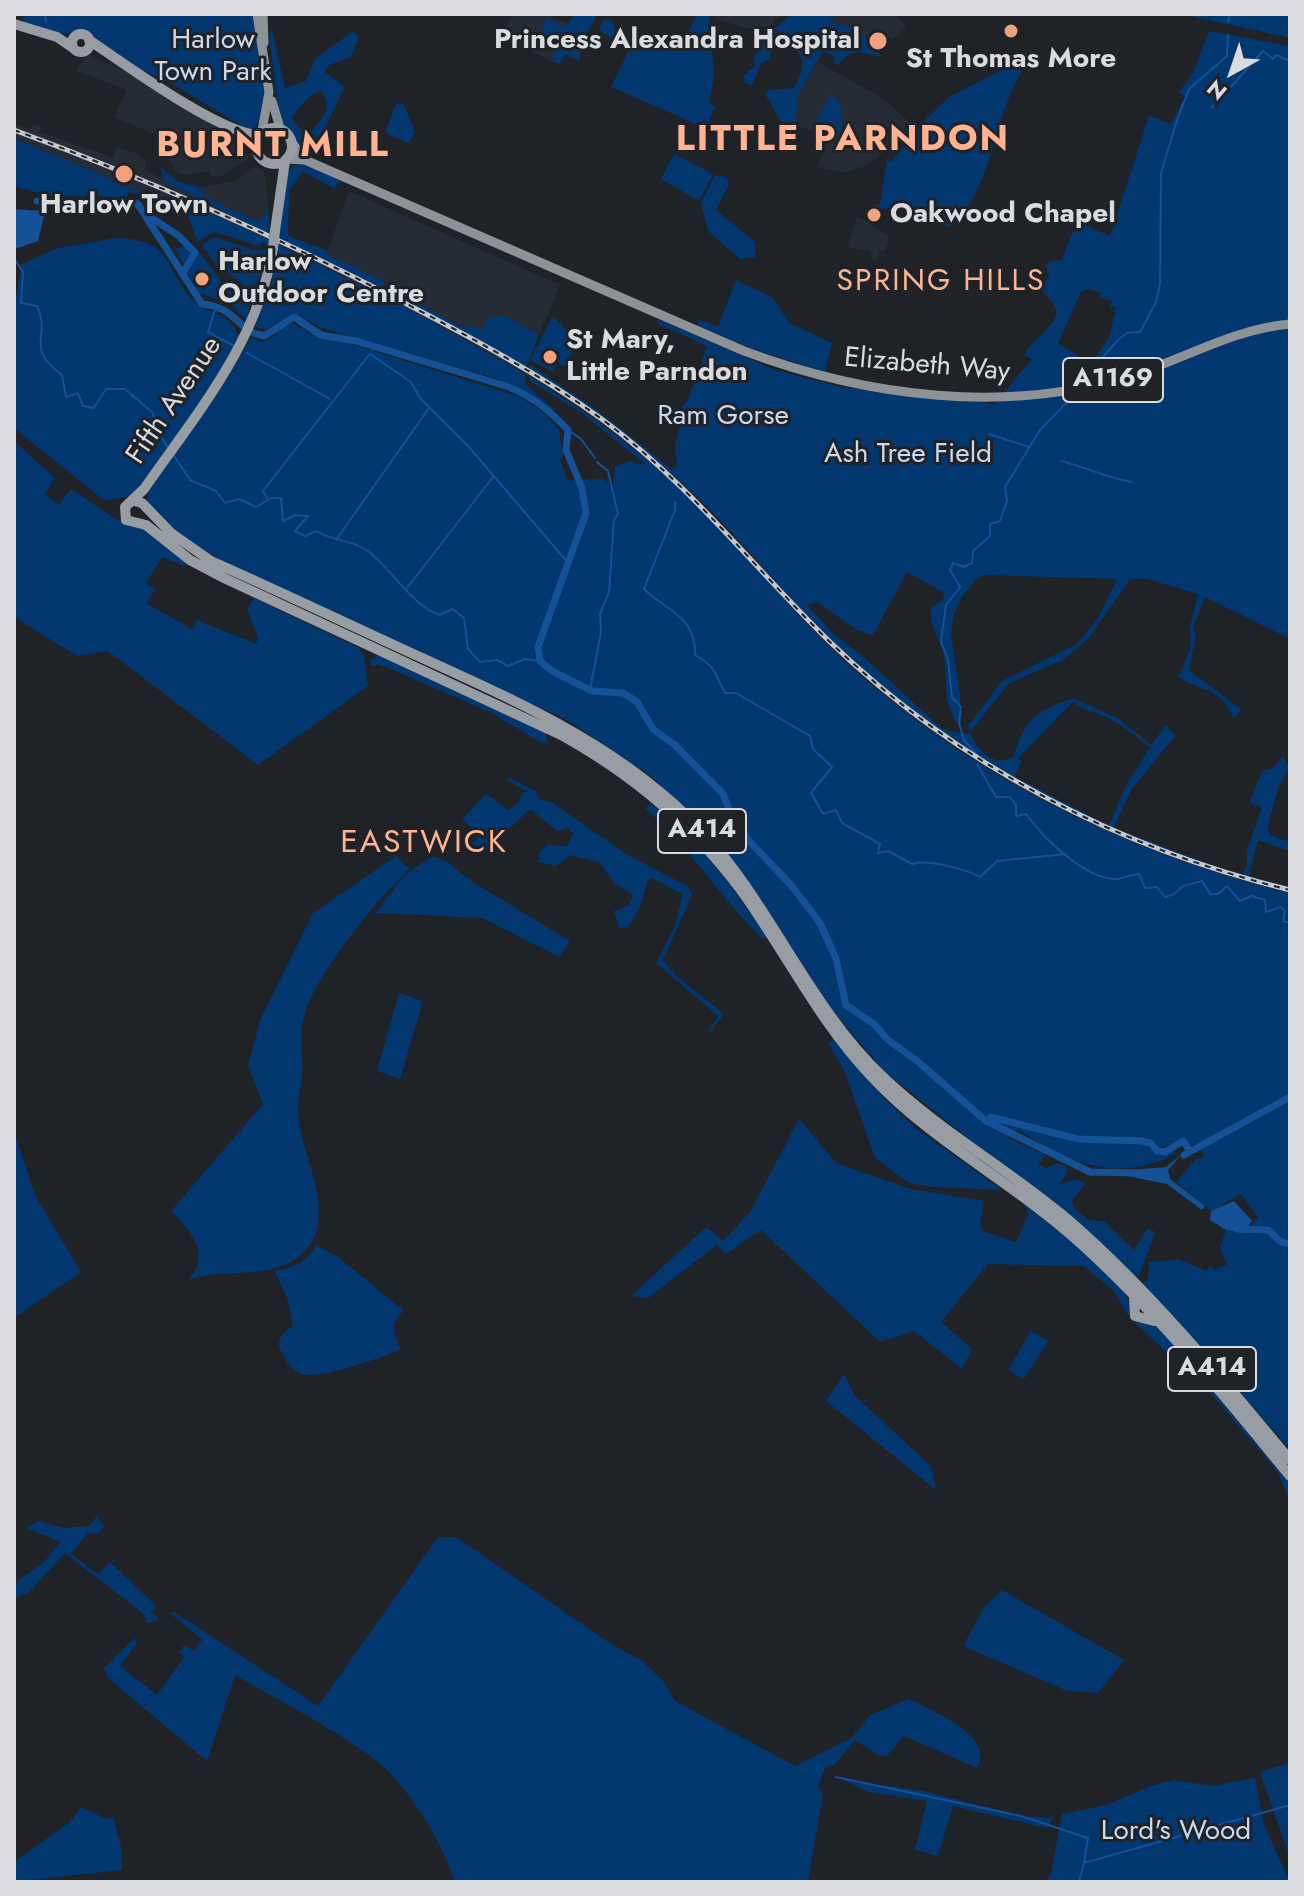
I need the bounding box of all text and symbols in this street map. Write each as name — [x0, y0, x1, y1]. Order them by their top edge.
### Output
marker: St Thomas More — [1002, 22, 1020, 40]
park label: Harlow Town Park — [154, 24, 272, 90]
place label: Princess Alexandra Hospital — [494, 24, 860, 58]
marker: Princess Alexandra Hospital — [867, 30, 889, 52]
north arrow — [1192, 32, 1272, 112]
place label: St Thomas More — [906, 43, 1116, 77]
text: N — [1200, 73, 1234, 108]
district label: LITTLE PARNDON — [676, 119, 1010, 163]
district label: BURNT MILL — [156, 125, 390, 169]
marker: Harlow Town — [113, 163, 135, 185]
place label: Harlow Town — [40, 189, 208, 223]
place label: Oakwood Chapel — [890, 198, 1116, 232]
marker: Oakwood Chapel — [865, 206, 883, 224]
place label: Harlow Outdoor Centre — [218, 246, 424, 312]
district label: SPRING HILLS — [837, 265, 1045, 301]
marker: Harlow Outdoor Centre — [193, 270, 211, 288]
place label: St Mary, Little Parndon — [566, 324, 748, 390]
street label: Fifth Avenue — [120, 331, 230, 471]
street label: Elizabeth Way — [843, 342, 1011, 390]
marker: St Mary, Little Parndon — [541, 348, 559, 366]
road number: A1169 — [1063, 358, 1163, 402]
park label: Ram Gorse — [657, 400, 789, 434]
park label: Ash Tree Field — [824, 438, 992, 472]
road number: A414 — [658, 809, 746, 853]
district label: EASTWICK — [340, 825, 508, 863]
road number: A414 — [1168, 1347, 1256, 1391]
park label: Lord's Wood — [1101, 1815, 1251, 1849]

